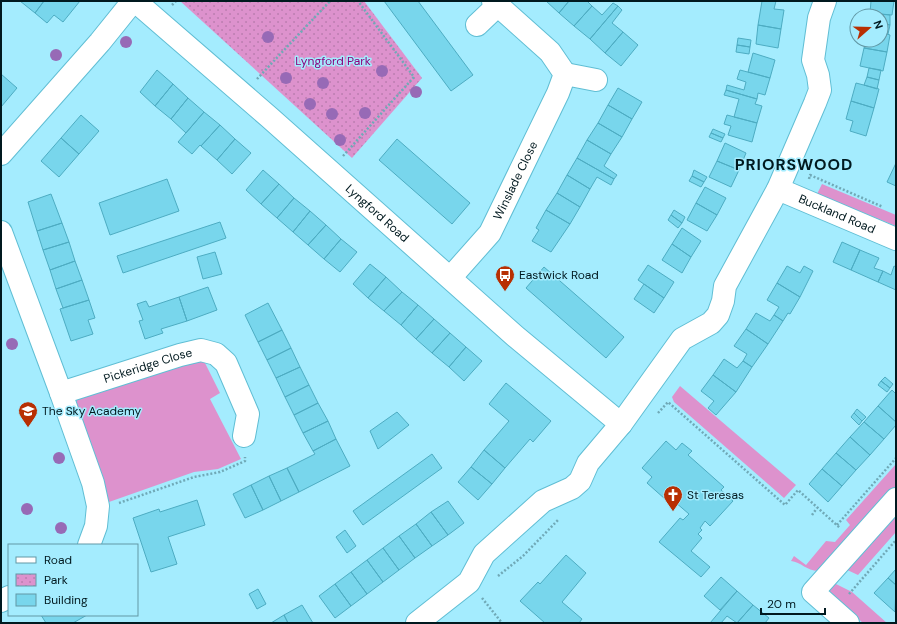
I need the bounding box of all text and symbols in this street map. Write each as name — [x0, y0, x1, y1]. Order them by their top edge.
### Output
north arrow — [849, 8, 889, 48]
text: N — [870, 18, 886, 31]
park label: Lyngford Park — [295, 53, 371, 69]
street label: Winslade Close — [490, 139, 541, 223]
district label: PRIORSWOOD — [735, 154, 853, 175]
street label: Lyngford Road — [342, 181, 412, 246]
street label: Buckland Road — [796, 191, 878, 237]
bus stop icon: Eastwick Road — [494, 264, 516, 292]
place label: Eastwick Road — [519, 267, 599, 283]
street label: Pickeridge Close — [102, 344, 194, 387]
school or university icon: The Sky Academy — [17, 400, 39, 428]
place label: The Sky Academy — [42, 403, 141, 419]
church icon: St Teresas — [662, 484, 684, 512]
place label: St Teresas — [687, 487, 744, 503]
legend — [8, 544, 138, 616]
text: Road — [44, 552, 72, 568]
text: Park — [44, 572, 68, 588]
scale bar — [761, 590, 825, 616]
text: Building — [44, 592, 88, 608]
text: 20 m — [767, 596, 796, 612]

